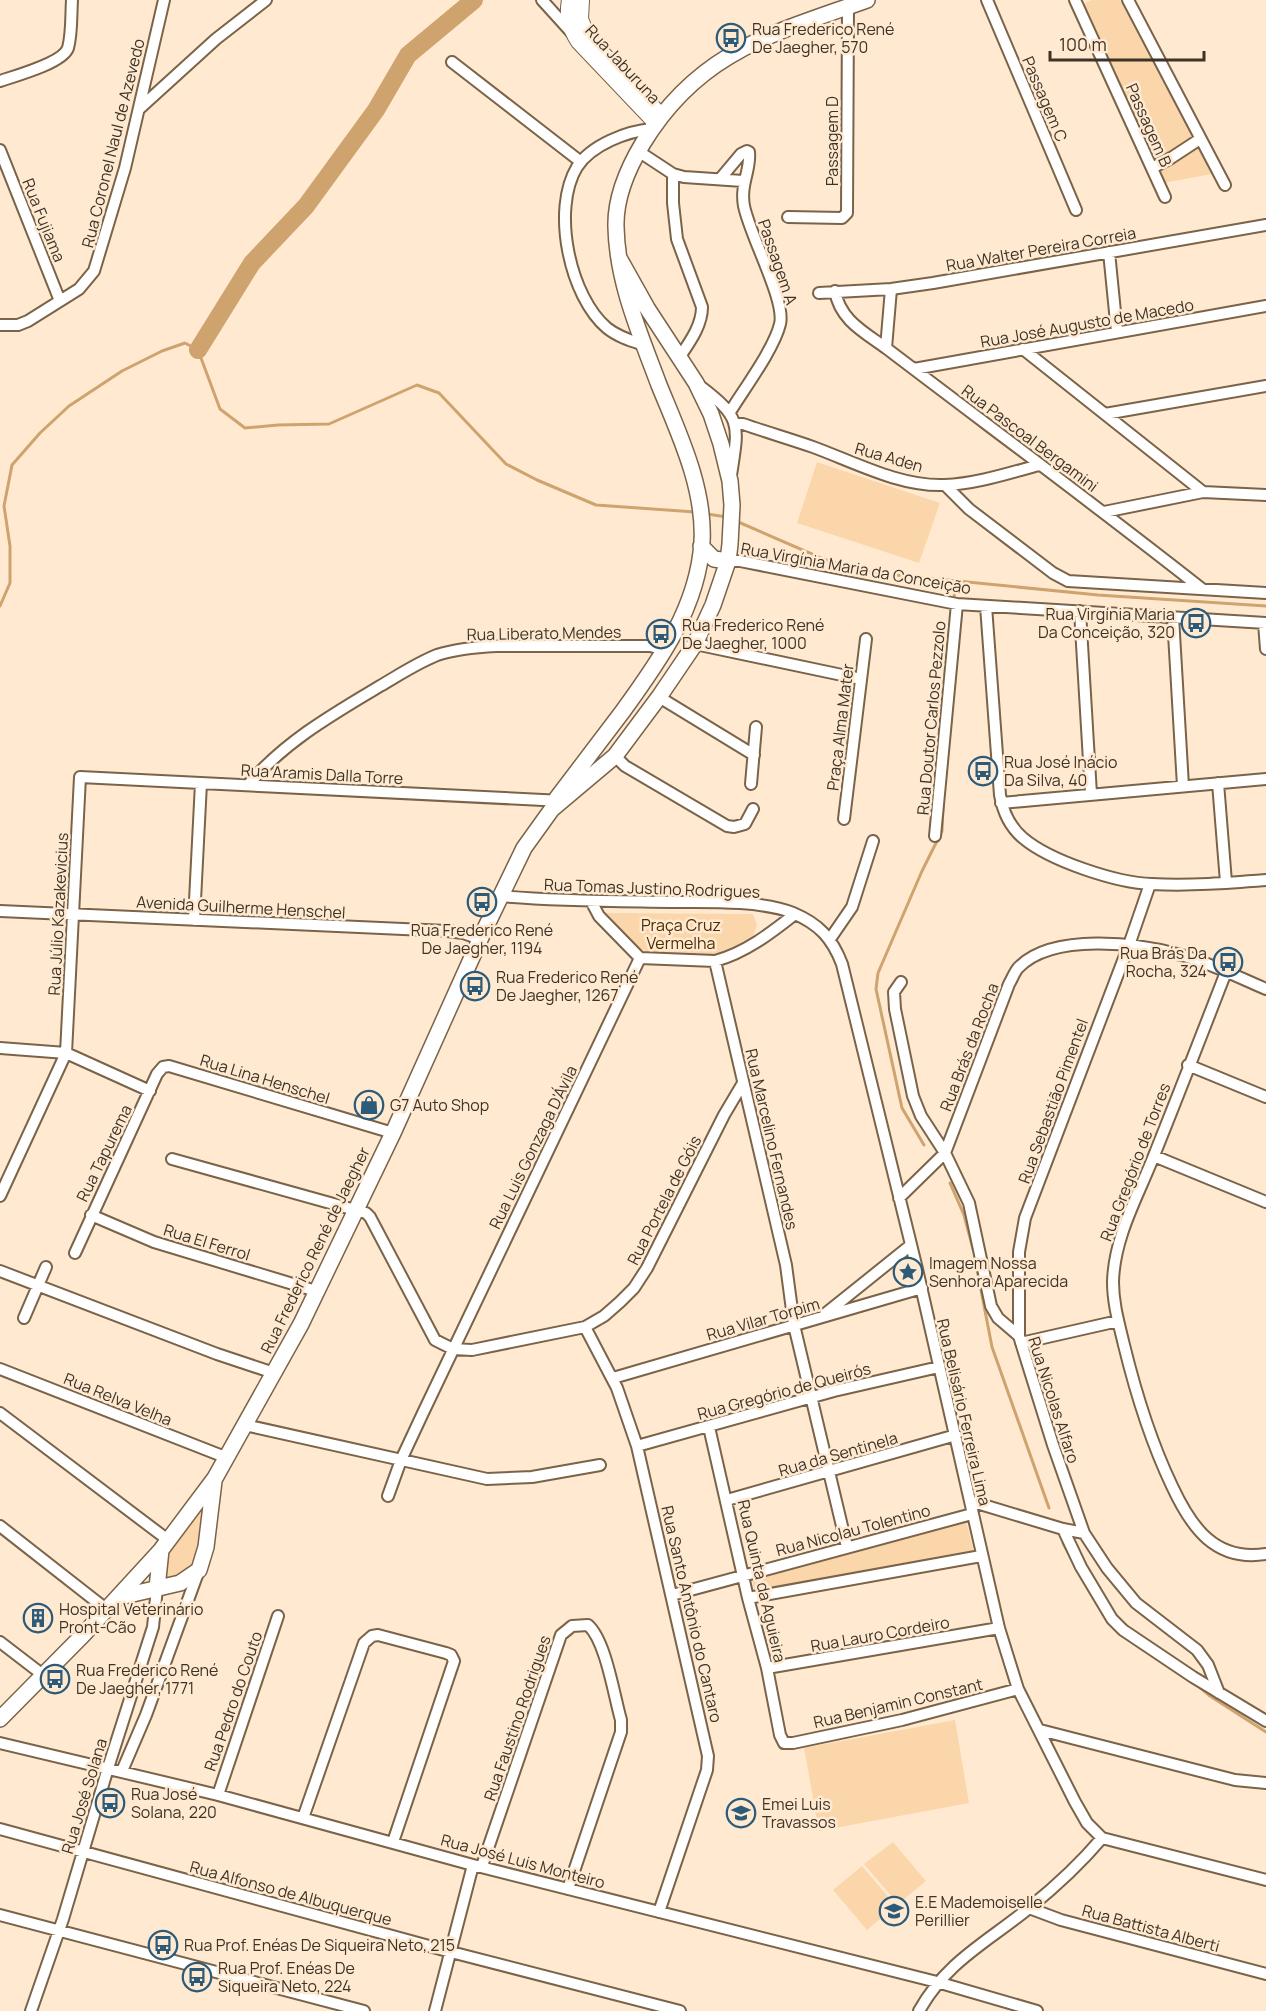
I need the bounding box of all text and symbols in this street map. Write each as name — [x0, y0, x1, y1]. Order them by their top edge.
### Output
place label: Rua Frederico René De Jaegher, 570 — [752, 18, 894, 58]
street label: Rua Jaburuna — [581, 20, 665, 108]
bus stop icon: Rua Frederico René De Jaegher, 570 — [715, 22, 747, 54]
scale bar — [1050, 24, 1204, 62]
text: 100 m — [1059, 32, 1107, 56]
street label: Rua Coronel Naul de Azevedo — [76, 36, 150, 250]
street label: Passagem C — [1017, 53, 1073, 145]
street label: Passagem B — [1121, 80, 1177, 170]
street label: Passagem D — [821, 96, 843, 186]
street label: Rua Fujiama — [17, 175, 71, 265]
street label: Passagem A — [753, 216, 803, 308]
street label: Rua Walter Pereira Correia — [944, 221, 1138, 277]
street label: Rua José Augusto de Macedo — [978, 293, 1196, 353]
street label: Rua Pascoal Bergamini — [957, 379, 1103, 497]
street label: Rua Aden — [852, 437, 926, 477]
street label: Rua Virgínia Maria da Conceição — [739, 537, 973, 599]
place label: Rua Virgínia Maria Da Conceição, 320 — [1038, 603, 1175, 643]
bus stop icon: Rua Virgínia Maria Da Conceição, 320 — [1180, 607, 1212, 639]
place label: Rua Frederico René De Jaegher, 1000 — [682, 614, 824, 654]
bus stop icon: Rua Frederico René De Jaegher, 1000 — [645, 618, 677, 650]
street label: Rua Doutor Carlos Pezzolo — [912, 620, 950, 816]
street label: Rua Liberato Mendes — [466, 621, 622, 645]
street label: Praça Alma Mater — [821, 662, 859, 792]
place label: Rua José Inácio Da Silva, 40 — [1004, 751, 1117, 791]
bus stop icon: Rua José Inácio Da Silva, 40 — [967, 755, 999, 787]
street label: Rua Aramis Dalla Torre — [240, 759, 404, 789]
street label: Rua Júlio Kazakevicius — [43, 832, 73, 996]
street label: Rua Tomas Justino Rodrigues — [544, 873, 760, 903]
bus stop icon: Rua Frederico René De Jaegher, 1194 — [466, 886, 498, 918]
street label: Avenida Guilherme Henschel — [136, 891, 346, 923]
park label: Praça Cruz Vermelha — [641, 914, 721, 954]
place label: Rua Frederico René De Jaegher, 1194 — [411, 919, 553, 959]
place label: Rua Brás Da Rocha, 324 — [1120, 942, 1207, 982]
bus stop icon: Rua Brás Da Rocha, 324 — [1212, 946, 1244, 978]
place label: Rua Frederico René De Jaegher, 1267 — [496, 966, 638, 1006]
bus stop icon: Rua Frederico René De Jaegher, 1267 — [459, 970, 491, 1002]
street label: Rua Brás da Rocha — [934, 980, 1004, 1114]
street label: Rua Sebastião Pimentel — [1013, 1015, 1093, 1187]
street label: Rua Marcelino Fernandes — [740, 1046, 804, 1232]
street label: Rua Lina Henschel — [197, 1049, 333, 1109]
street label: Rua Luis Gonzaga D'Ávila — [484, 1061, 582, 1233]
street label: Rua Gregório de Torres — [1095, 1080, 1175, 1244]
shop icon: G7 Auto Shop — [353, 1089, 385, 1121]
place label: G7 Auto Shop — [390, 1094, 489, 1116]
street label: Rua Tapurema — [71, 1101, 137, 1205]
street label: Rua Portela de Góis — [622, 1131, 706, 1269]
street label: Rua Frederico René de Jaegher — [255, 1143, 375, 1357]
street label: Rua El Ferrol — [161, 1218, 253, 1266]
place label: Imagem Nossa Senhora Aparecida — [929, 1252, 1068, 1292]
place icon: Imagem Nossa Senhora Aparecida — [892, 1256, 924, 1288]
street label: Rua Vilar Torpim — [704, 1292, 822, 1346]
street label: Rua Belisário Ferreira Lima — [932, 1316, 996, 1508]
street label: Rua Nicolas Alfaro — [1023, 1334, 1085, 1466]
street label: Rua Gregório de Queirós — [695, 1357, 873, 1425]
street label: Rua Relva Velha — [61, 1367, 175, 1431]
street label: Rua da Sentinela — [776, 1426, 900, 1482]
street label: Rua Quinta da Aguieira — [733, 1497, 791, 1665]
street label: Rua Nicolau Tolentino — [773, 1499, 933, 1561]
street label: Rua Santo Antônio do Cantaro — [656, 1503, 728, 1725]
place label: Hospital Veterinário Pront-Cão — [59, 1598, 204, 1638]
building icon: Hospital Veterinário Pront-Cão — [22, 1602, 54, 1634]
street label: Rua Lauro Cordeiro — [809, 1611, 951, 1657]
street label: Rua Pedro do Couto — [199, 1628, 267, 1774]
street label: Rua Faustino Rodrigues — [478, 1632, 556, 1804]
place label: Rua Frederico René De Jaegher, 1771 — [76, 1659, 218, 1699]
bus stop icon: Rua Frederico René De Jaegher, 1771 — [39, 1663, 71, 1695]
street label: Rua Benjamin Constant — [811, 1673, 985, 1733]
street label: Rua José Solana — [56, 1736, 112, 1856]
place label: Rua José Solana, 220 — [131, 1783, 217, 1823]
bus stop icon: Rua José Solana, 220 — [94, 1787, 126, 1819]
place label: Emei Luis Travassos — [762, 1793, 836, 1833]
school or university icon: Emei Luis Travassos — [725, 1797, 757, 1829]
street label: Rua José Luis Monteiro — [438, 1828, 608, 1894]
street label: Rua Alfonso de Albuquerque — [188, 1855, 394, 1931]
place label: E.E Mademoiselle Perillier — [915, 1891, 1043, 1931]
school or university icon: E.E Mademoiselle Perillier — [878, 1895, 910, 1927]
street label: Rua Battista Alberti — [1080, 1899, 1222, 1957]
bus stop icon: Rua Prof. Enéas De Siqueira Neto, 215 — [147, 1929, 179, 1961]
place label: Rua Prof. Enéas De Siqueira Neto, 215 — [184, 1934, 455, 1956]
place label: Rua Prof. Enéas De Siqueira Neto, 224 — [218, 1957, 355, 1997]
bus stop icon: Rua Prof. Enéas De Siqueira Neto, 224 — [181, 1961, 213, 1993]

